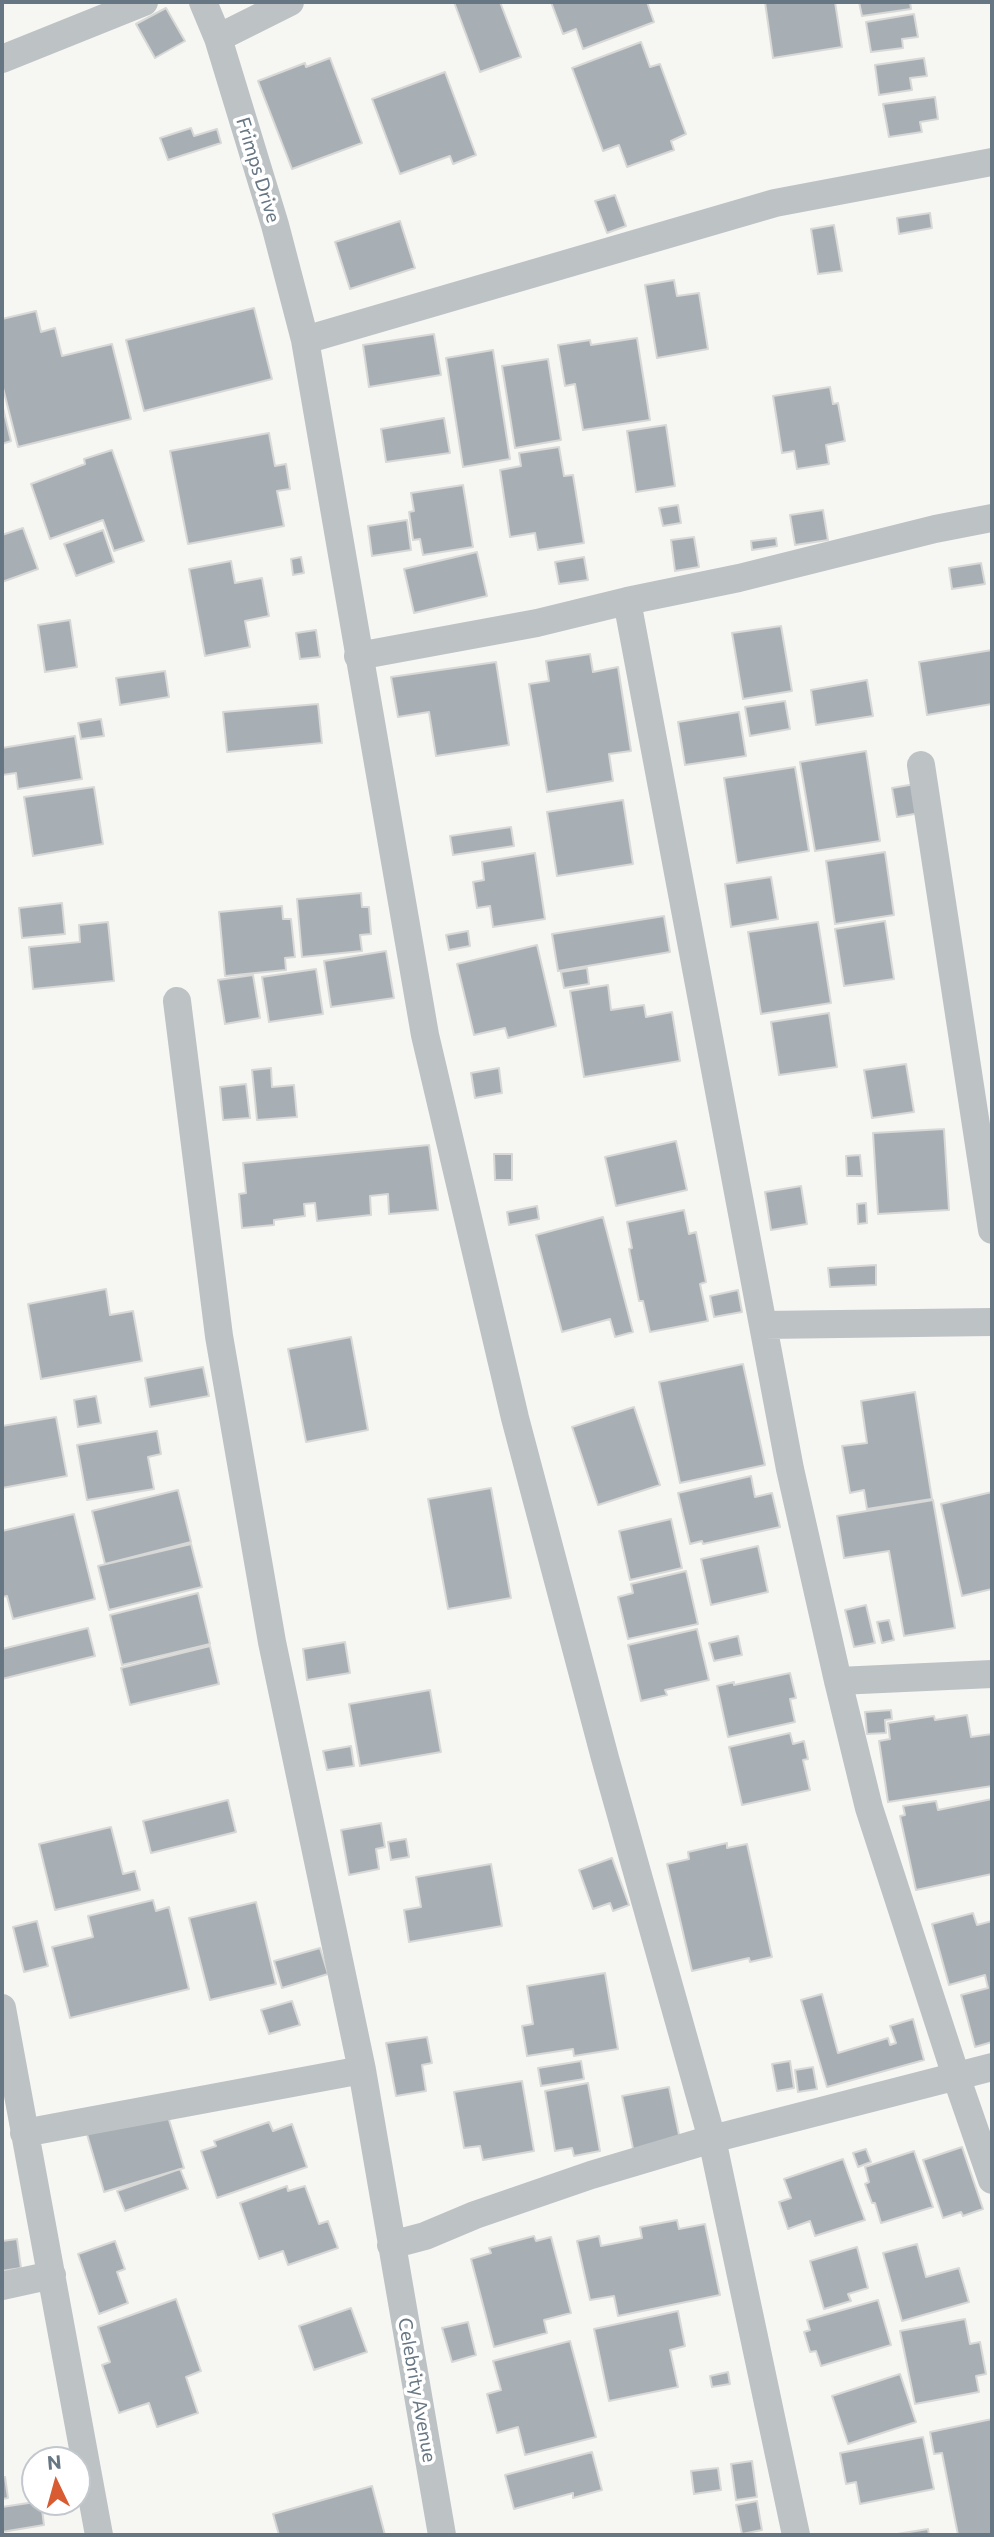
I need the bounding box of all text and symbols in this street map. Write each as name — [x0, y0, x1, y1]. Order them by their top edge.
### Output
street label: Frimps Drive — [231, 115, 285, 225]
street label: Celebrity Avenue — [393, 2316, 441, 2464]
north arrow — [21, 2446, 91, 2516]
text: N — [46, 2449, 62, 2474]

